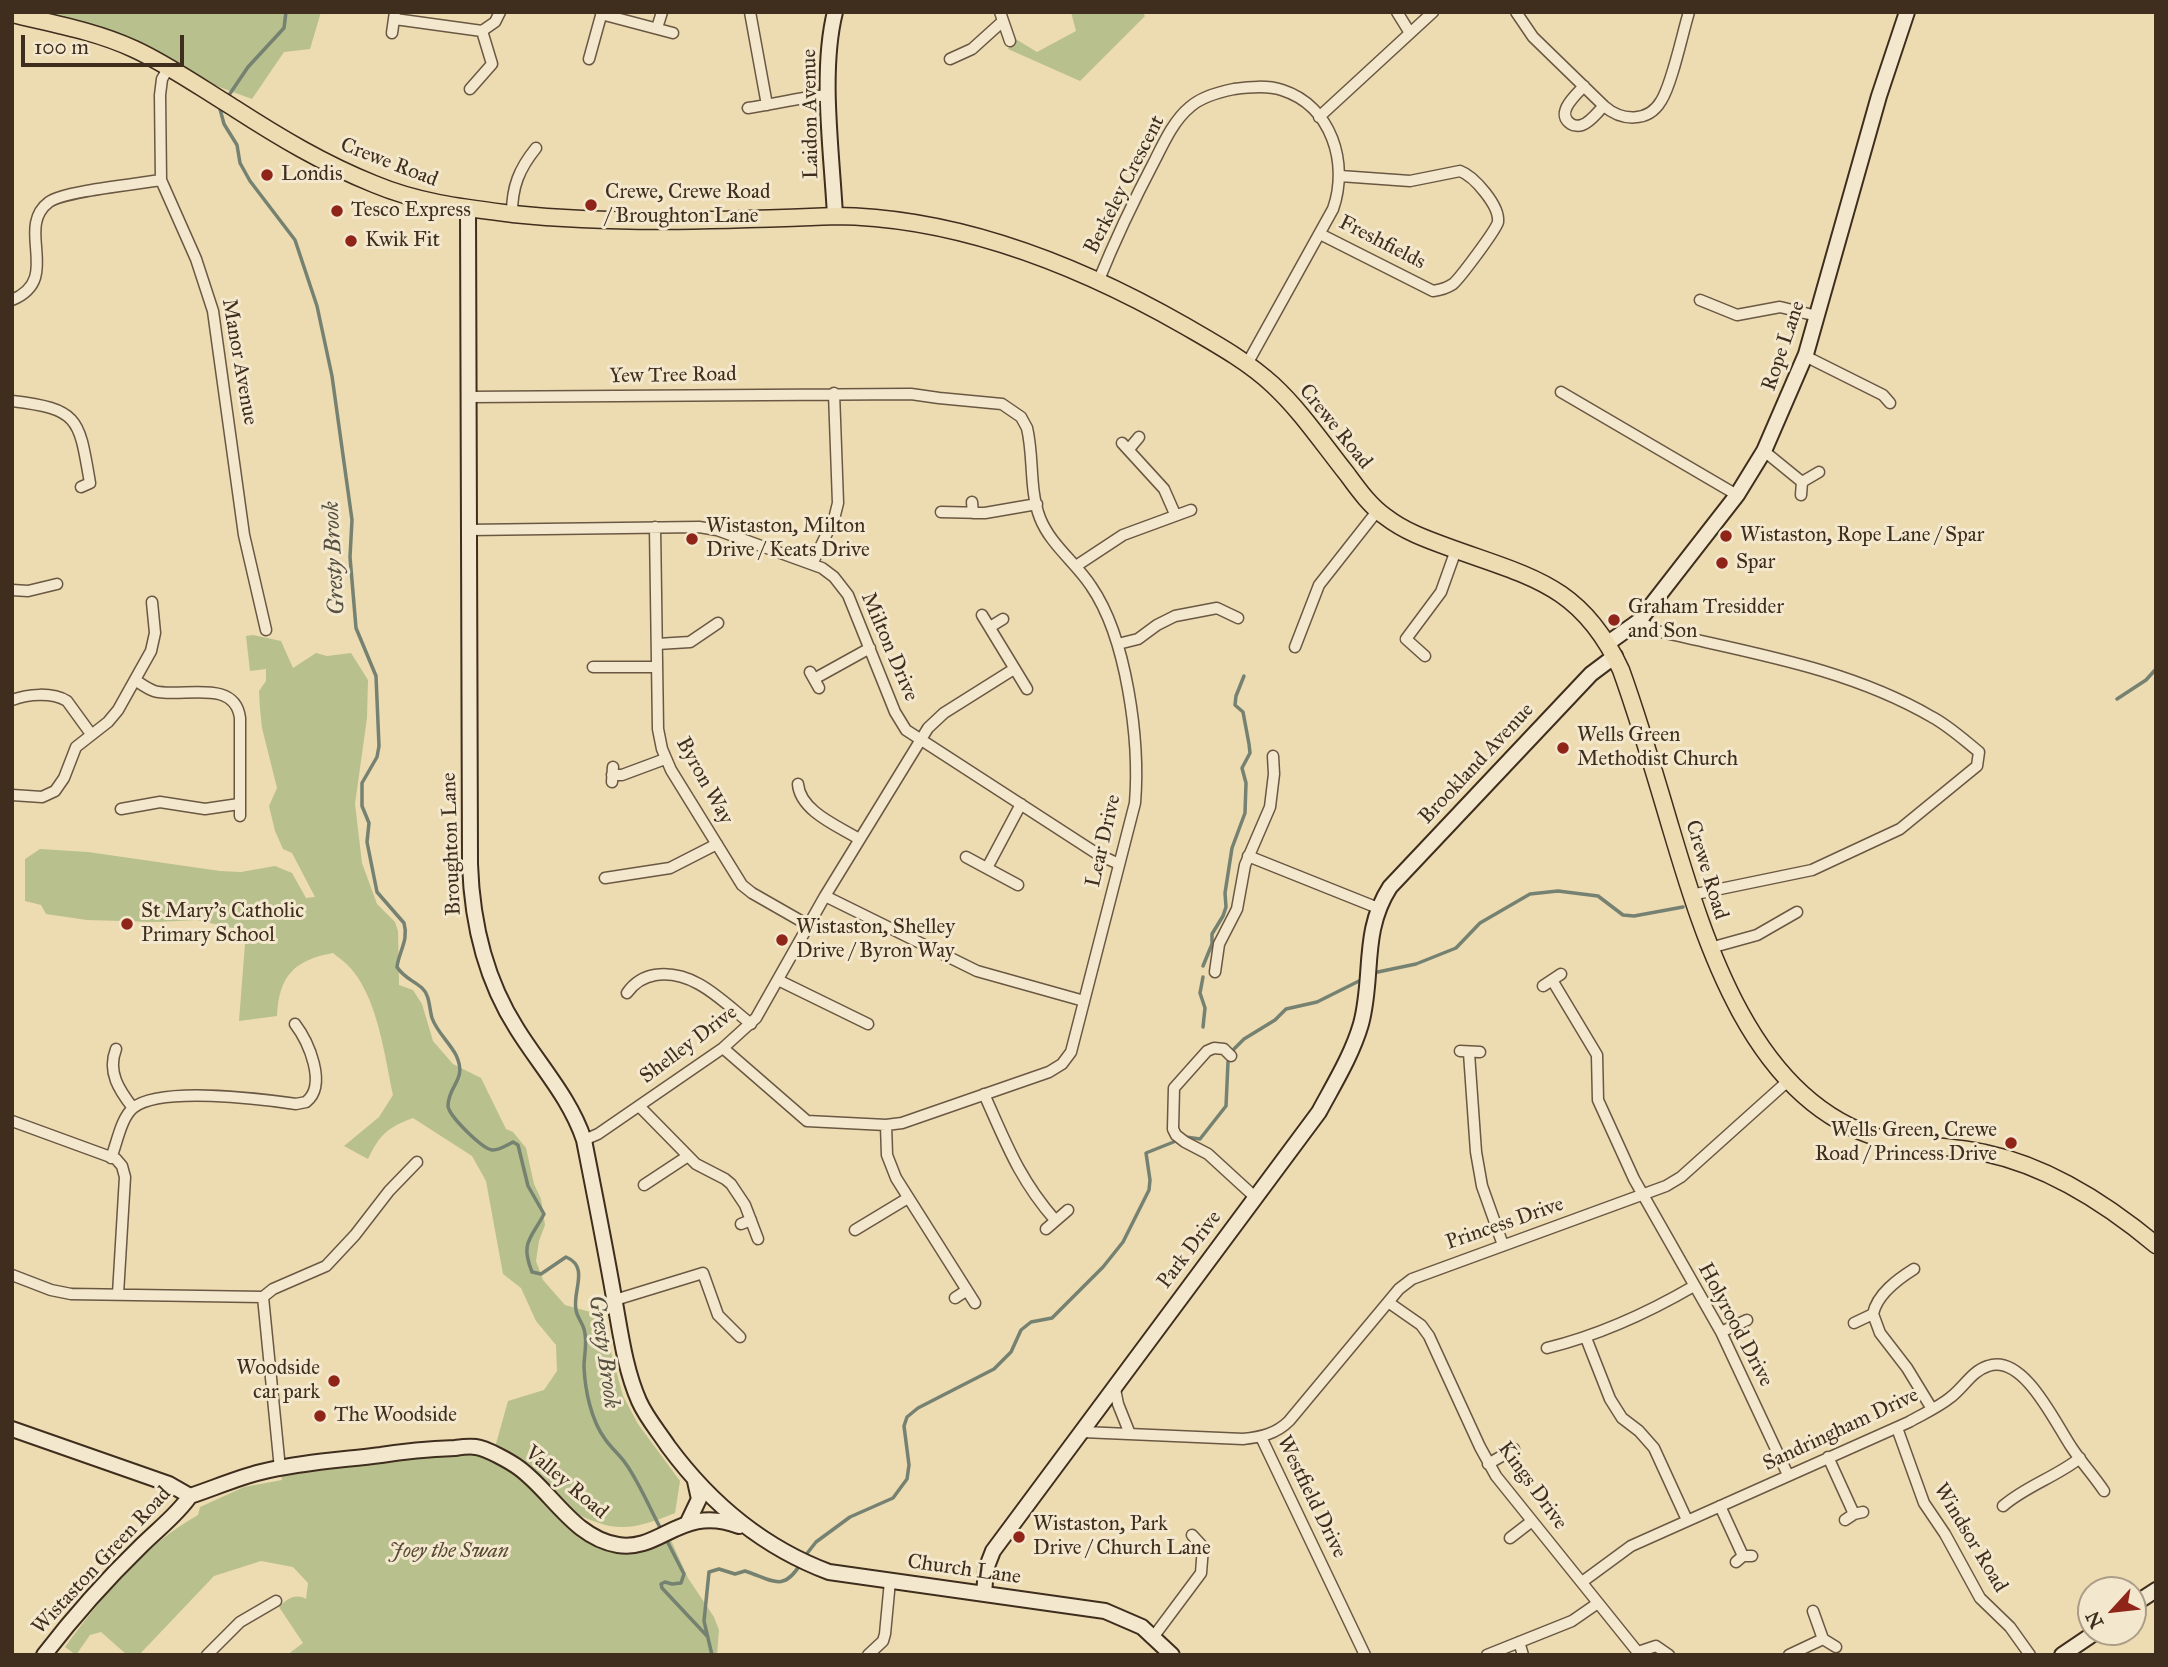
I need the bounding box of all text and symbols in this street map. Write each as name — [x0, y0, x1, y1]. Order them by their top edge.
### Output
scale bar — [24, 21, 187, 65]
text: 100 m — [34, 34, 89, 60]
street label: Laidon Avenue — [797, 49, 825, 179]
street label: Berkeley Crescent — [1079, 112, 1171, 258]
street label: Crewe Road — [337, 133, 441, 193]
place label: Londis — [281, 162, 343, 188]
marker: Londis — [259, 167, 275, 183]
place label: Crewe, Crewe Road / Broughton Lane — [605, 180, 770, 230]
marker: Crewe, Crewe Road / Broughton Lane — [583, 197, 599, 213]
place label: Tesco Express — [351, 198, 471, 224]
marker: Tesco Express — [329, 203, 345, 219]
street label: Freshfields — [1335, 210, 1429, 276]
place label: Kwik Fit — [365, 228, 440, 254]
marker: Kwik Fit — [343, 233, 359, 249]
street label: Manor Avenue — [215, 297, 263, 427]
street label: Rope Lane — [1757, 298, 1811, 394]
street label: Yew Tree Road — [609, 362, 737, 390]
street label: Crewe Road — [1293, 379, 1377, 475]
water label: Gresty Brook — [318, 500, 352, 616]
place label: Wistaston, Milton Drive / Keats Drive — [706, 514, 870, 564]
place label: Wistaston, Rope Lane / Spar — [1740, 523, 1984, 549]
marker: Wistaston, Rope Lane / Spar — [1718, 528, 1734, 544]
marker: Wistaston, Milton Drive / Keats Drive — [684, 531, 700, 547]
place label: Spar — [1736, 550, 1775, 576]
marker: Spar — [1714, 555, 1730, 571]
street label: Milton Drive — [855, 589, 923, 705]
place label: Graham Tresidder and Son — [1628, 595, 1784, 645]
marker: Graham Tresidder and Son — [1606, 612, 1622, 628]
street label: Brookland Avenue — [1414, 698, 1540, 830]
place label: Wells Green Methodist Church — [1577, 723, 1738, 773]
street label: Byron Way — [670, 733, 738, 829]
marker: Wells Green Methodist Church — [1555, 740, 1571, 756]
street label: Broughton Lane — [437, 772, 467, 916]
street label: Lear Drive — [1081, 792, 1127, 890]
street label: Crewe Road — [1679, 817, 1733, 923]
place label: St Mary's Catholic Primary School — [141, 899, 304, 949]
place label: Wistaston, Shelley Drive / Byron Way — [796, 915, 955, 965]
marker: St Mary's Catholic Primary School — [119, 916, 135, 932]
marker: Wistaston, Shelley Drive / Byron Way — [774, 932, 790, 948]
street label: Shelley Drive — [635, 1000, 743, 1090]
place label: Wells Green, Crewe Road / Princess Drive — [1815, 1118, 1997, 1168]
marker: Wells Green, Crewe Road / Princess Drive — [2003, 1135, 2019, 1151]
street label: Princess Drive — [1443, 1192, 1567, 1256]
street label: Park Drive — [1153, 1206, 1227, 1294]
street label: Holyrood Drive — [1692, 1259, 1778, 1391]
water label: Gresty Brook — [581, 1294, 625, 1410]
place label: Woodside car park — [236, 1356, 320, 1406]
marker: Woodside car park — [326, 1373, 342, 1389]
street label: Sandringham Drive — [1759, 1383, 1923, 1477]
place label: The Woodside — [334, 1403, 457, 1429]
marker: The Woodside — [312, 1408, 328, 1424]
street label: Westfield Drive — [1271, 1432, 1351, 1562]
street label: Kings Drive — [1492, 1437, 1572, 1535]
street label: Valley Road — [519, 1441, 613, 1525]
street label: Windsor Road — [1928, 1479, 2012, 1597]
street label: Wistaston Green Road — [27, 1482, 177, 1640]
place label: Wistaston, Park Drive / Church Lane — [1033, 1512, 1211, 1562]
marker: Wistaston, Park Drive / Church Lane — [1011, 1529, 1027, 1545]
park label: Joey the Swan — [389, 1539, 509, 1565]
street label: Church Lane — [906, 1550, 1022, 1590]
north arrow — [2077, 1576, 2147, 1646]
text: N — [2081, 1607, 2109, 1632]

